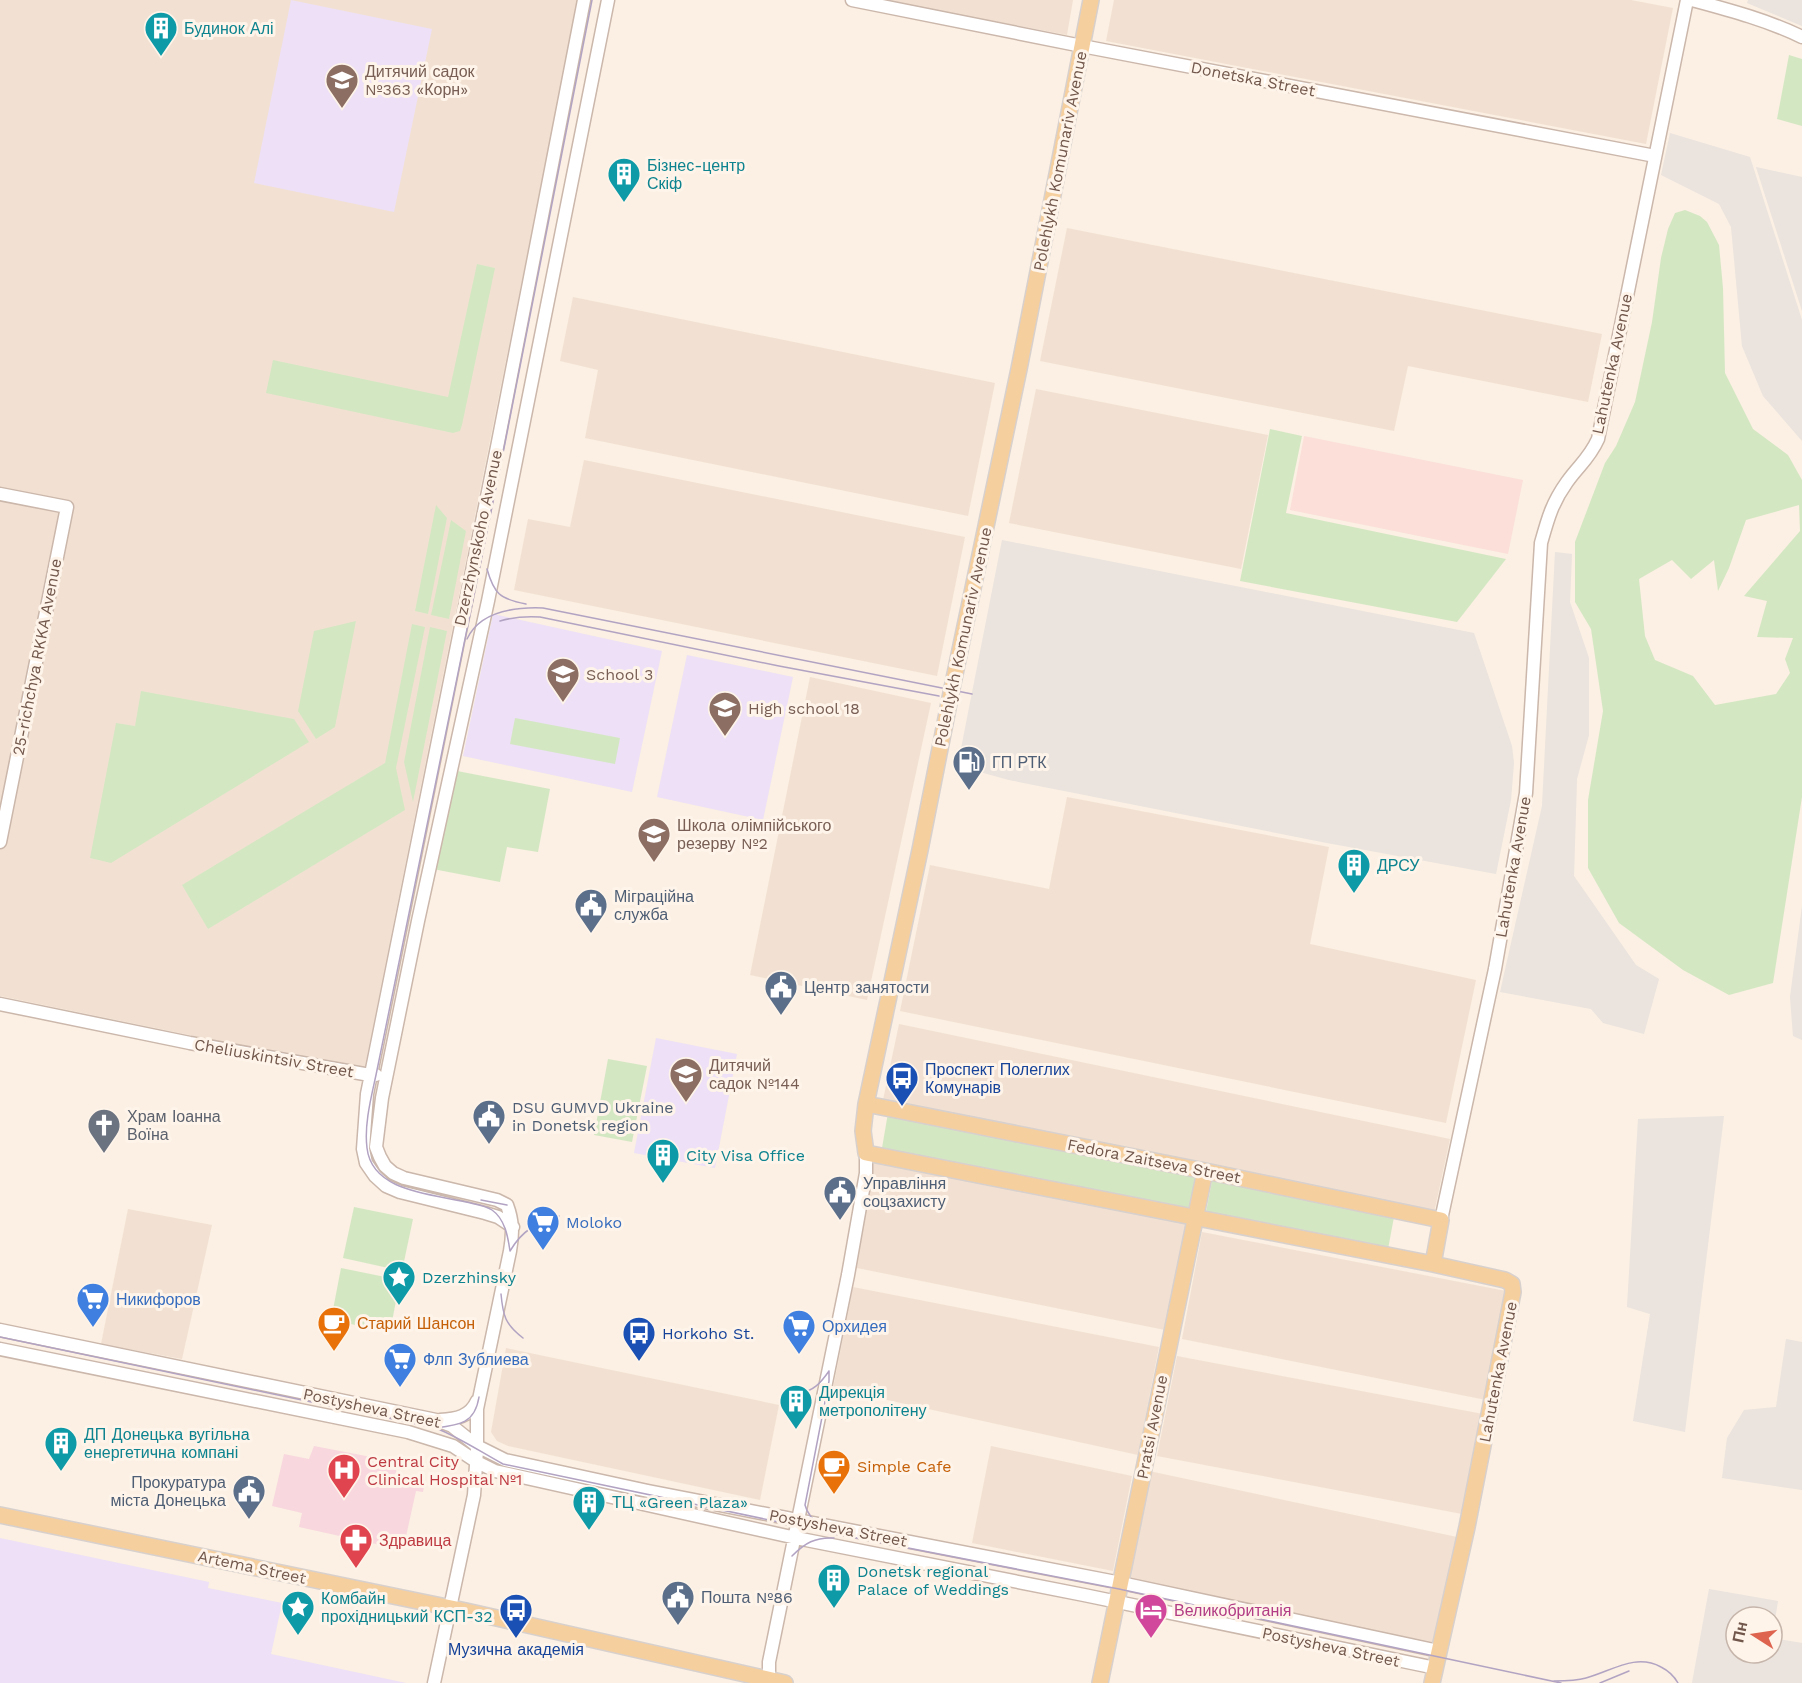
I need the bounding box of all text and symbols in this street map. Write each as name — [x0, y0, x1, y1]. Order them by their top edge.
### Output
building icon: Будинок Алі — [143, 10, 179, 57]
place label: Будинок Алі — [184, 19, 274, 38]
street label: Polehlykh Komunariv Avenue — [1029, 49, 1091, 273]
street label: Donetska Street — [1189, 58, 1317, 100]
school or university icon: Дитячий садок №363 «Корн» — [324, 62, 360, 109]
place label: Дитячий садок №363 «Корн» — [365, 62, 476, 99]
building icon: Бізнес-центр Скіф — [606, 156, 642, 203]
place label: Бізнес-центр Скіф — [647, 156, 745, 193]
street label: Lahutenka Avenue — [1588, 292, 1636, 436]
street label: Dzerzhynskoho Avenue — [450, 448, 506, 628]
street label: Polehlykh Komunariv Avenue — [930, 525, 996, 749]
street label: 25-richchya RKKA Avenue — [9, 557, 65, 757]
school or university icon: School 3 — [545, 656, 581, 703]
place label: School 3 — [586, 665, 653, 684]
school or university icon: High school 18 — [707, 690, 743, 737]
place label: High school 18 — [748, 699, 860, 718]
fuel station icon: ГП РТК — [951, 744, 987, 791]
place label: ГП РТК — [992, 753, 1047, 772]
street label: Lahutenka Avenue — [1491, 795, 1535, 939]
school or university icon: Школа олімпійського резерву №2 — [636, 816, 672, 863]
place label: Школа олімпійського резерву №2 — [677, 816, 832, 853]
building icon: ДРСУ — [1336, 847, 1372, 894]
place label: ДРСУ — [1377, 856, 1420, 875]
public building icon: Міграційна служба — [573, 887, 609, 934]
place label: Міграційна служба — [614, 887, 694, 924]
public building icon: Центр занятости — [763, 969, 799, 1016]
place label: Центр занятости — [804, 978, 929, 997]
street label: Cheliuskintsiv Street — [193, 1035, 356, 1081]
school or university icon: Дитячий садок №144 — [668, 1056, 704, 1103]
place label: Дитячий садок №144 — [709, 1056, 800, 1093]
bus stop icon: Проспект Полеглих Комунарів — [884, 1060, 920, 1107]
place label: Проспект Полеглих Комунарів — [925, 1060, 1070, 1097]
public building icon: DSU GUMVD Ukraine in Donetsk region — [471, 1098, 507, 1145]
place label: DSU GUMVD Ukraine in Donetsk region — [512, 1098, 674, 1135]
church icon: Храм Іоанна Воїна — [86, 1107, 122, 1154]
place label: Храм Іоанна Воїна — [127, 1107, 221, 1144]
street label: Fedora Zaitseva Street — [1066, 1135, 1243, 1187]
building icon: City Visa Office — [645, 1137, 681, 1184]
place label: City Visa Office — [686, 1146, 805, 1165]
public building icon: Управління соцзахисту — [822, 1174, 858, 1221]
place label: Управління соцзахисту — [863, 1174, 946, 1211]
supermarket icon: Moloko — [525, 1204, 561, 1251]
place label: Moloko — [566, 1213, 622, 1232]
place icon: Dzerzhinsky — [381, 1259, 417, 1306]
place label: Dzerzhinsky — [422, 1268, 517, 1287]
supermarket icon: Никифоров — [75, 1281, 111, 1328]
place label: Никифоров — [116, 1290, 201, 1309]
street label: Lahutenka Avenue — [1475, 1300, 1521, 1444]
cafe icon: Старий Шансон — [316, 1305, 352, 1352]
supermarket icon: Орхидея — [781, 1308, 817, 1355]
place label: Старий Шансон — [357, 1314, 475, 1333]
bus stop icon: Horkoho St. — [621, 1315, 657, 1362]
place label: Орхидея — [822, 1317, 887, 1336]
place label: Horkoho St. — [662, 1324, 754, 1343]
supermarket icon: Флп Зублиева — [382, 1341, 418, 1388]
place label: Флп Зублиева — [423, 1350, 529, 1369]
street label: Pratsi Avenue — [1133, 1373, 1171, 1481]
building icon: Дирекція метрополітену — [778, 1383, 814, 1430]
place label: Дирекція метрополітену — [819, 1383, 926, 1420]
street label: Postysheva Street — [301, 1384, 443, 1432]
building icon: ДП Донецька вугільна енергетична компані — [43, 1425, 79, 1472]
place label: ДП Донецька вугільна енергетична компані — [84, 1425, 250, 1462]
cafe icon: Simple Cafe — [816, 1448, 852, 1495]
hospital icon: Central City Clinical Hospital №1 — [326, 1452, 362, 1499]
place label: Central City Clinical Hospital №1 — [367, 1452, 522, 1489]
place label: Simple Cafe — [857, 1457, 952, 1476]
place label: Прокуратура міста Донецька — [111, 1473, 226, 1510]
public building icon: Прокуратура міста Донецька — [231, 1473, 267, 1520]
building icon: ТЦ «Green Plaza» — [571, 1484, 607, 1531]
place label: ТЦ «Green Plaza» — [612, 1493, 748, 1512]
street label: Postysheva Street — [767, 1505, 909, 1551]
pharmacy icon: Здравица — [338, 1522, 374, 1569]
place label: Здравица — [379, 1531, 451, 1550]
street label: Artema Street — [196, 1546, 308, 1588]
building icon: Donetsk regional Palace of Weddings — [816, 1562, 852, 1609]
place label: Donetsk regional Palace of Weddings — [857, 1562, 1009, 1599]
public building icon: Пошта №86 — [660, 1579, 696, 1626]
place label: Пошта №86 — [701, 1588, 793, 1607]
place icon: Комбайн прохідницький КСП-32 — [280, 1589, 316, 1636]
place label: Комбайн прохідницький КСП-32 — [321, 1589, 493, 1626]
bus stop icon: Музична академія — [498, 1592, 534, 1639]
hotel icon: Великобританія — [1133, 1592, 1169, 1639]
place label: Великобританія — [1174, 1601, 1292, 1620]
north arrow — [1724, 1605, 1784, 1665]
text: Пн — [1728, 1620, 1751, 1644]
street label: Postysheva Street — [1260, 1623, 1402, 1671]
place label: Музична академія — [448, 1640, 584, 1659]

